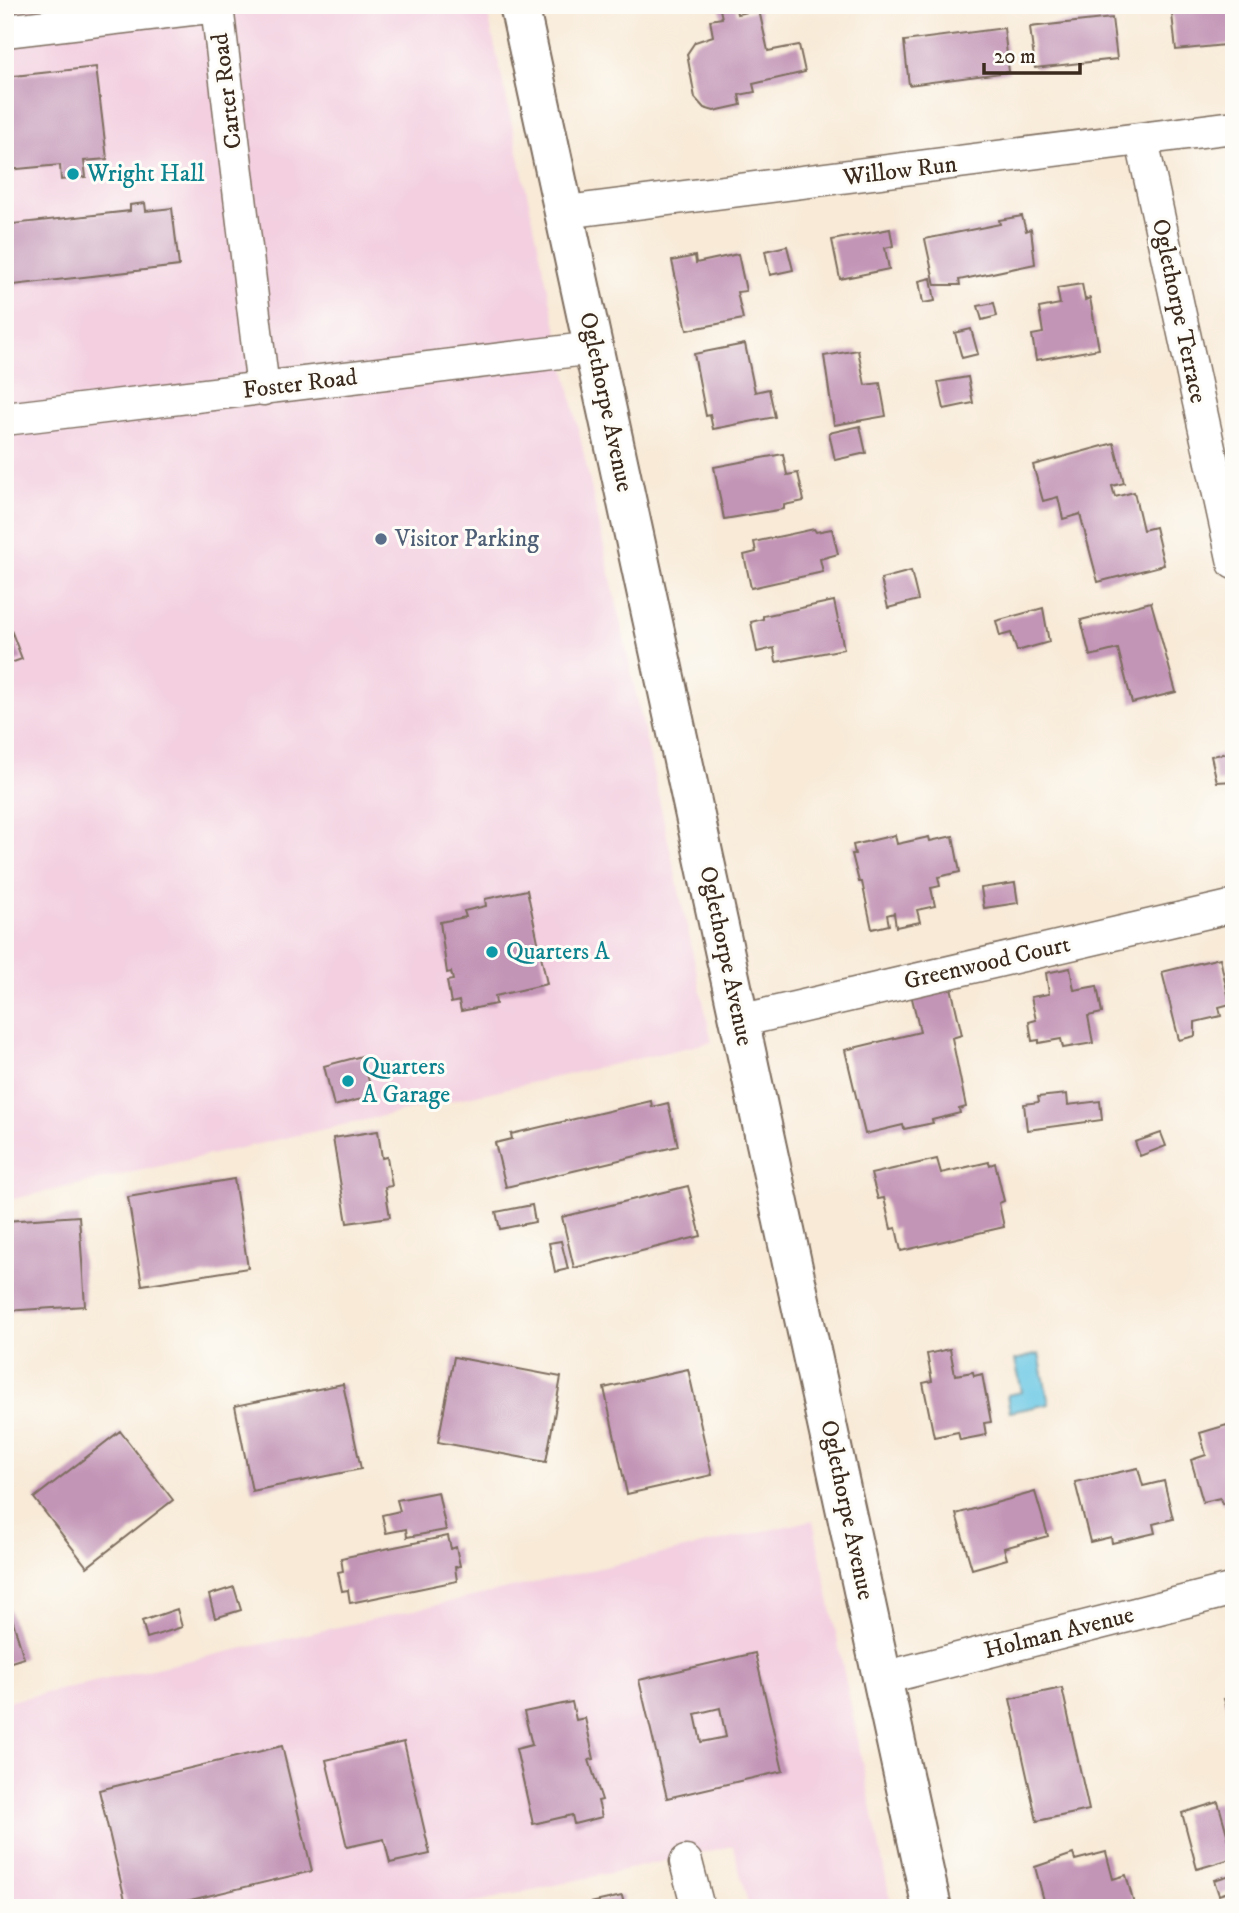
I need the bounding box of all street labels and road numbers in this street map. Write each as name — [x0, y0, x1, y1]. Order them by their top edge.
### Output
street label: Carter Road — [205, 31, 249, 151]
street label: Willow Run — [840, 149, 959, 193]
street label: Oglethorpe Terrace — [1145, 216, 1213, 406]
street label: Oglethorpe Avenue — [572, 309, 640, 495]
street label: Foster Road — [241, 362, 359, 406]
street label: Oglethorpe Avenue — [692, 863, 760, 1049]
street label: Greenwood Court — [901, 929, 1073, 997]
street label: Oglethorpe Avenue — [813, 1417, 881, 1603]
street label: Holman Avenue — [981, 1600, 1137, 1666]

